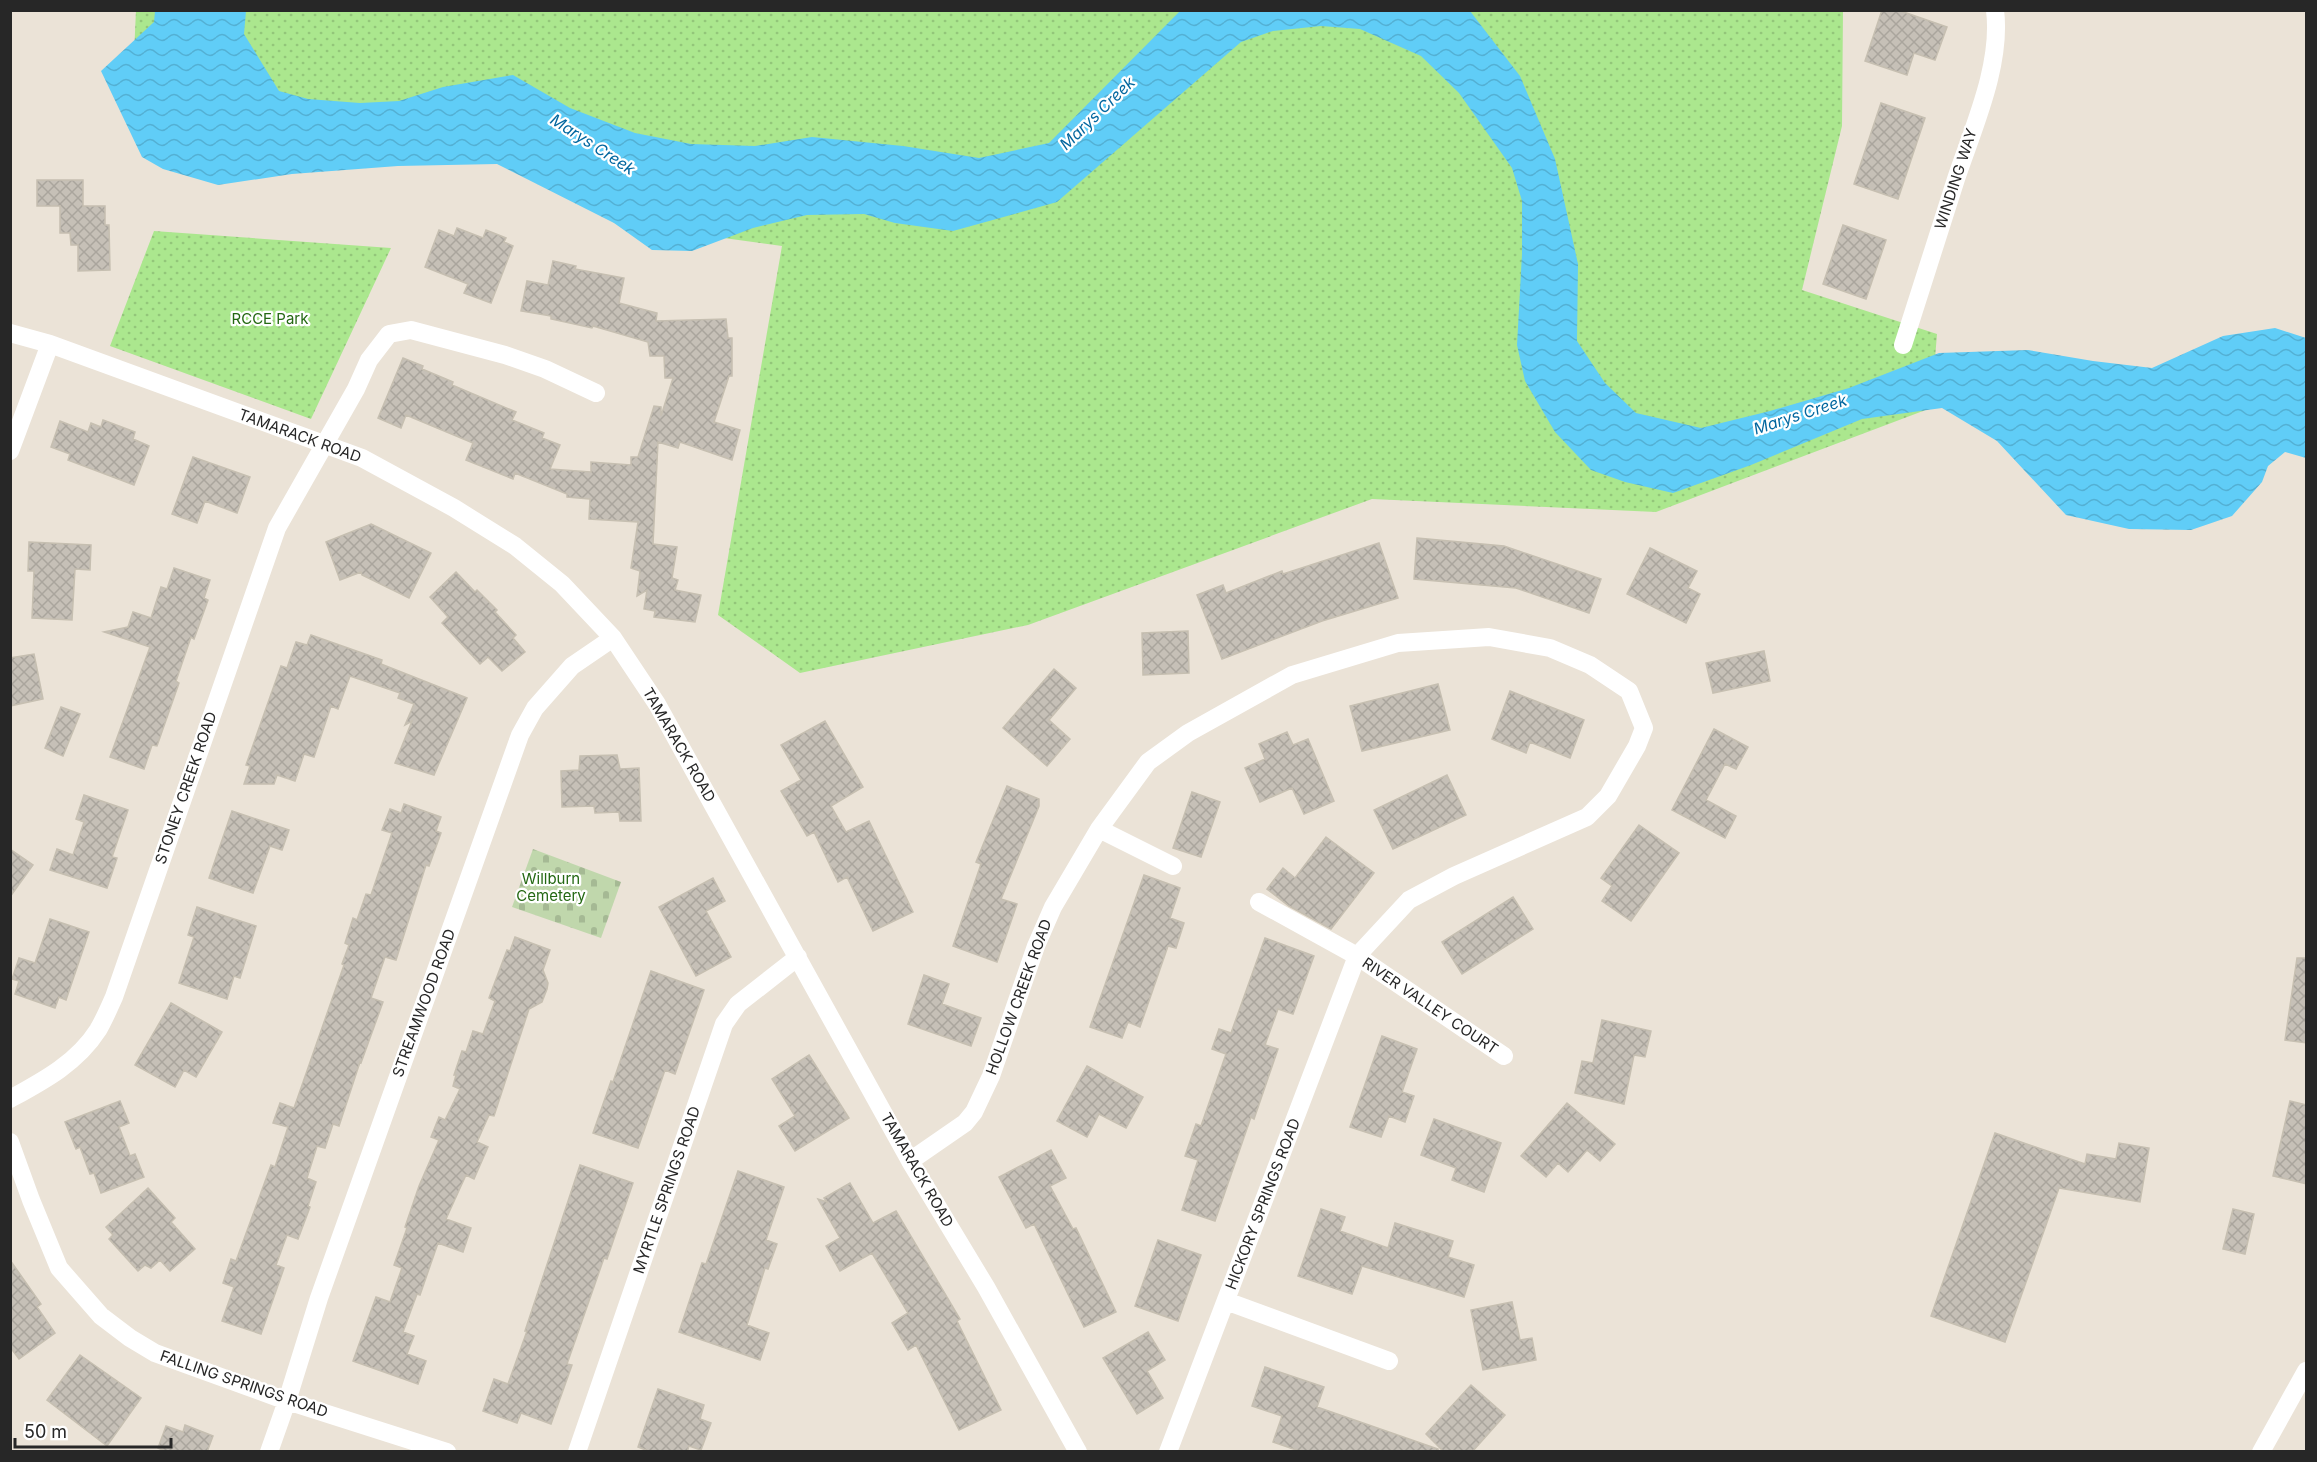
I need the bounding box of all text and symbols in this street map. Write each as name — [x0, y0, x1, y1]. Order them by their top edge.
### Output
water label: Marys Creek — [1055, 72, 1139, 154]
water label: Marys Creek — [547, 109, 639, 179]
street label: WINDING WAY — [1930, 126, 1981, 232]
park label: RCCE Park — [232, 309, 309, 328]
water label: Marys Creek — [1751, 389, 1849, 439]
street label: TAMARACK ROAD — [236, 405, 364, 467]
street label: TAMARACK ROAD — [639, 684, 720, 805]
street label: STONEY CREEK ROAD — [151, 709, 221, 866]
park label: Willburn Cemetery — [516, 869, 586, 905]
street label: HOLLOW CREEK ROAD — [981, 916, 1056, 1077]
street label: STREAMWOOD ROAD — [388, 926, 459, 1080]
street label: RIVER VALLEY COURT — [1359, 953, 1502, 1058]
street label: MYRTLE SPRINGS ROAD — [629, 1104, 704, 1276]
street label: TAMARACK ROAD — [877, 1109, 958, 1230]
street label: HICKORY SPRINGS ROAD — [1221, 1116, 1304, 1292]
street label: FALLING SPRINGS ROAD — [158, 1346, 331, 1421]
scale bar — [15, 1411, 171, 1449]
text: 50 m — [24, 1421, 67, 1442]

